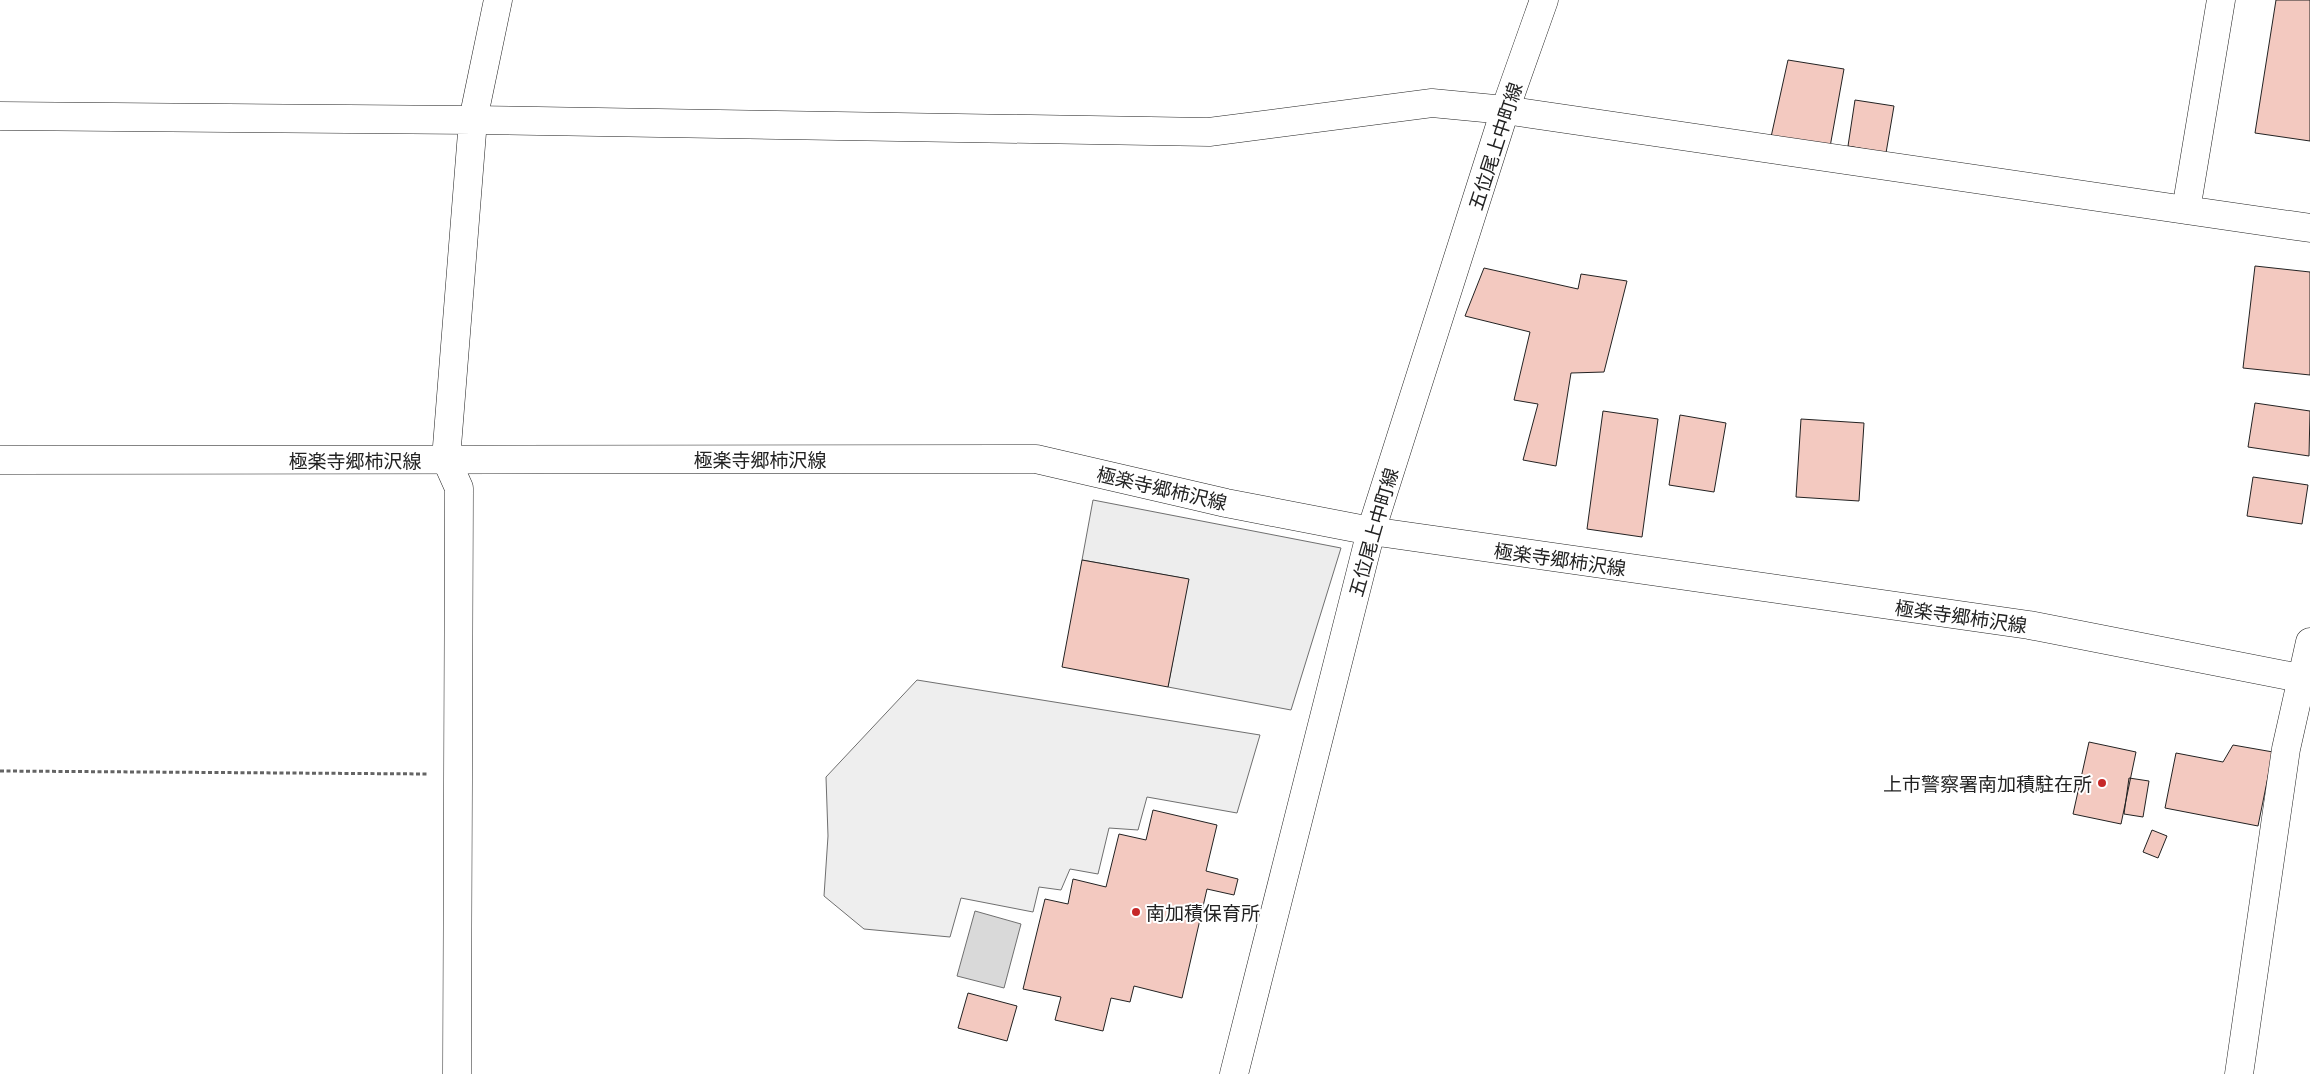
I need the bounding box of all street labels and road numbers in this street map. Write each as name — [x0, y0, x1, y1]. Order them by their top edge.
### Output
street label: 五位尾上中町線 — [1461, 78, 1529, 214]
street label: 極楽寺郷柿沢線 — [693, 445, 827, 474]
street label: 極楽寺郷柿沢線 — [288, 446, 422, 475]
street label: 極楽寺郷柿沢線 — [1094, 459, 1230, 517]
street label: 五位尾上中町線 — [1341, 464, 1405, 600]
street label: 極楽寺郷柿沢線 — [1492, 535, 1628, 583]
street label: 極楽寺郷柿沢線 — [1893, 592, 2029, 640]

